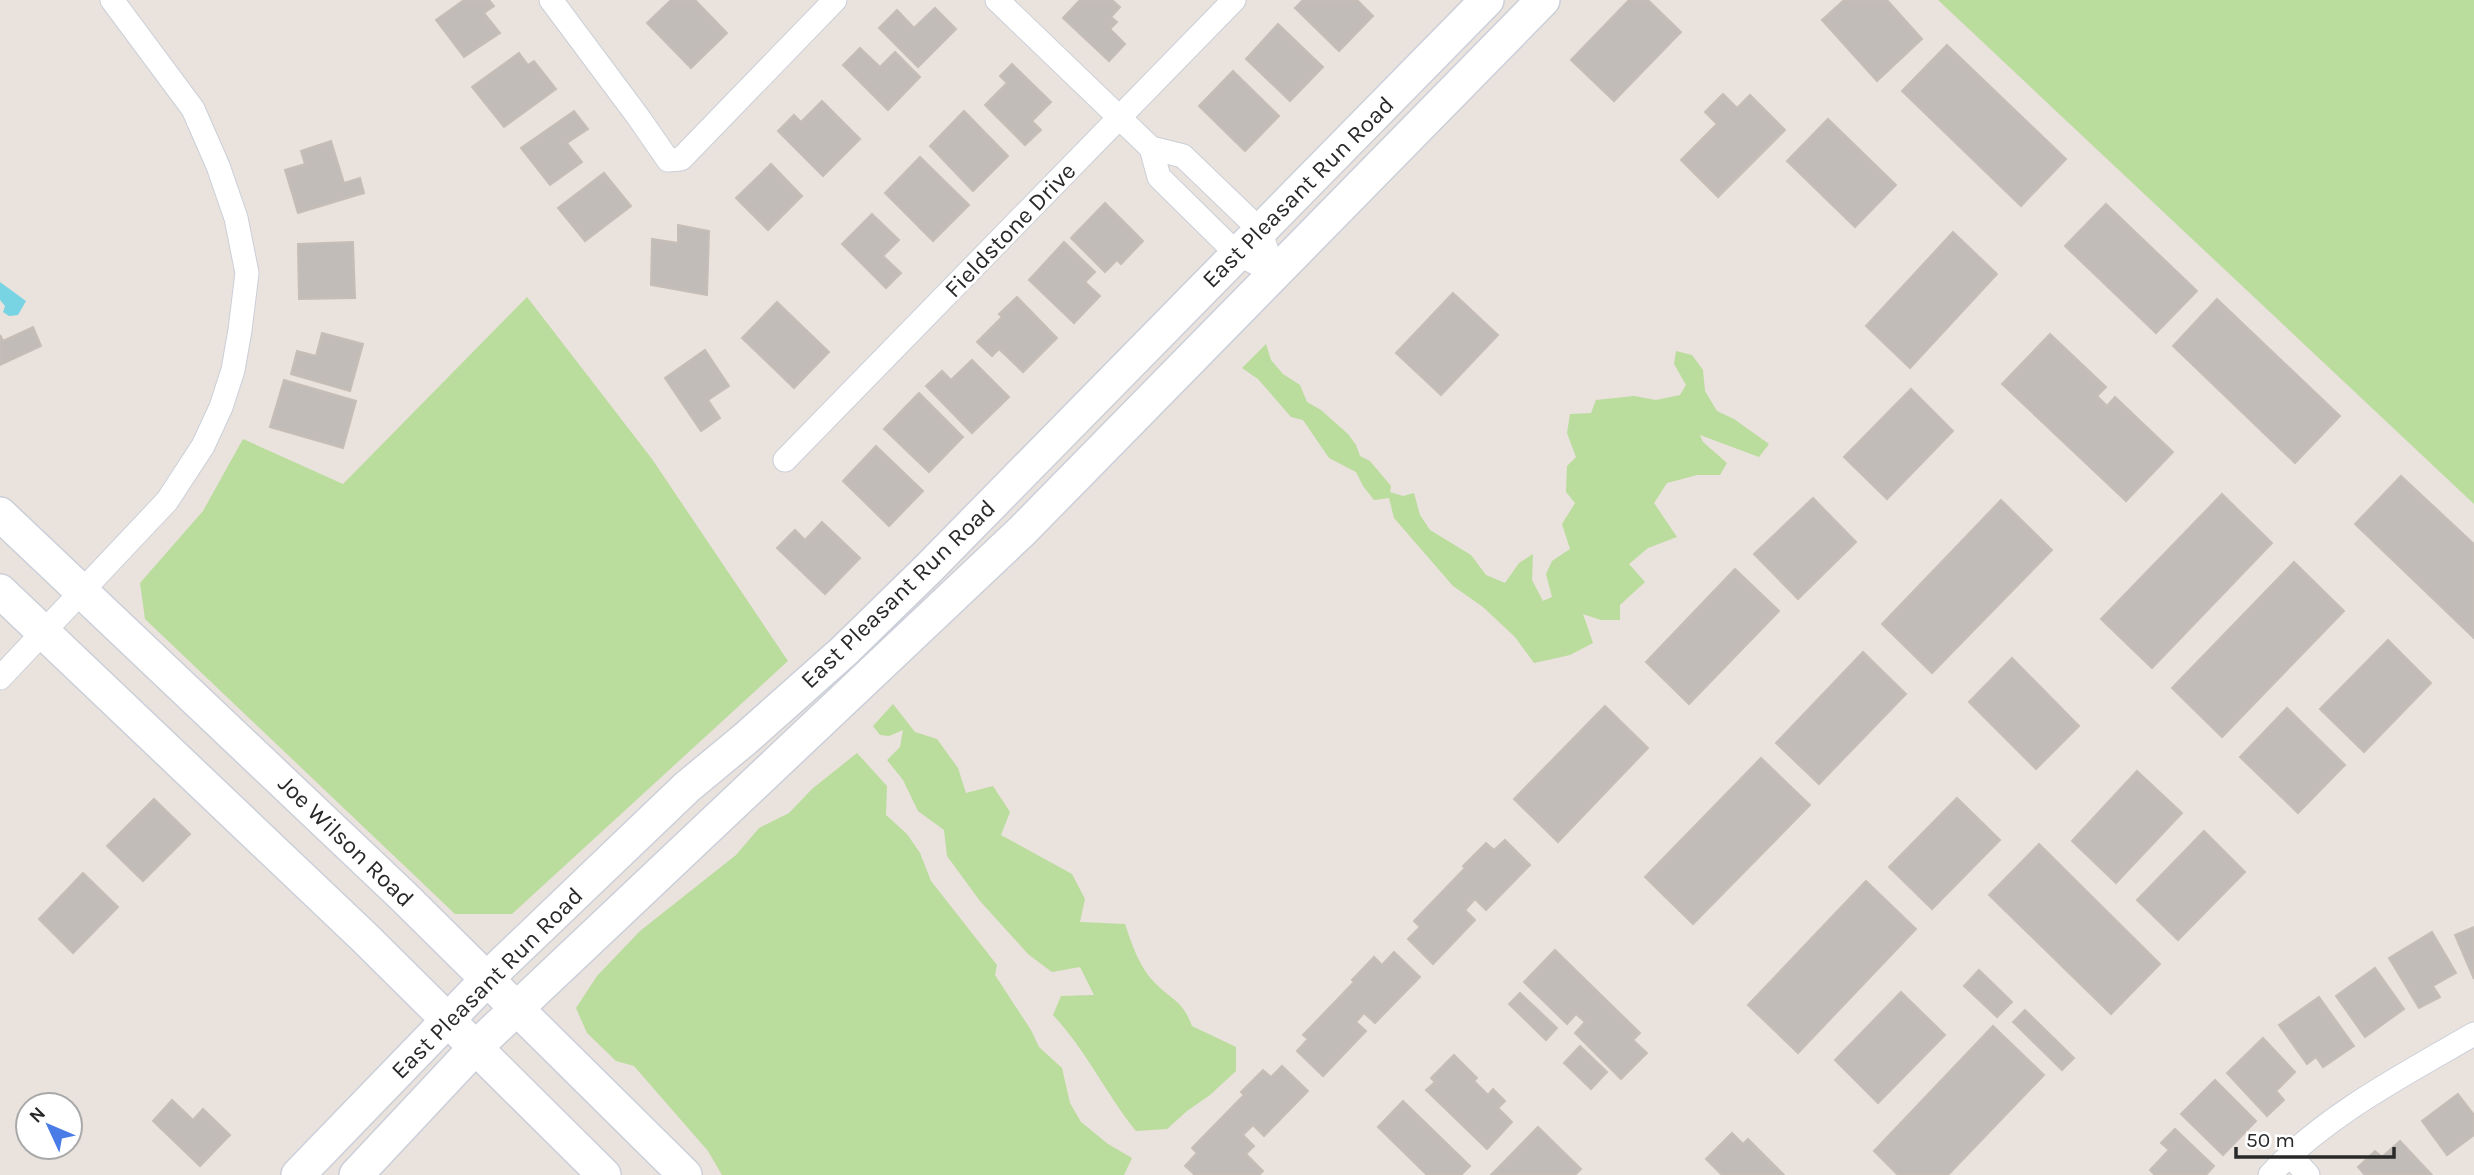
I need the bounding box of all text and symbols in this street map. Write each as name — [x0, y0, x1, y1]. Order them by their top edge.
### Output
street label: East Pleasant Run Road — [1196, 90, 1400, 294]
street label: Fieldstone Drive — [939, 157, 1081, 303]
street label: East Pleasant Run Road — [795, 494, 1001, 694]
street label: Joe Wilson Road — [272, 769, 420, 913]
street label: East Pleasant Run Road — [385, 881, 589, 1085]
north arrow — [14, 1091, 84, 1161]
text: N — [25, 1102, 50, 1127]
scale bar — [2236, 1116, 2394, 1160]
text: 50 m — [2246, 1128, 2295, 1152]

